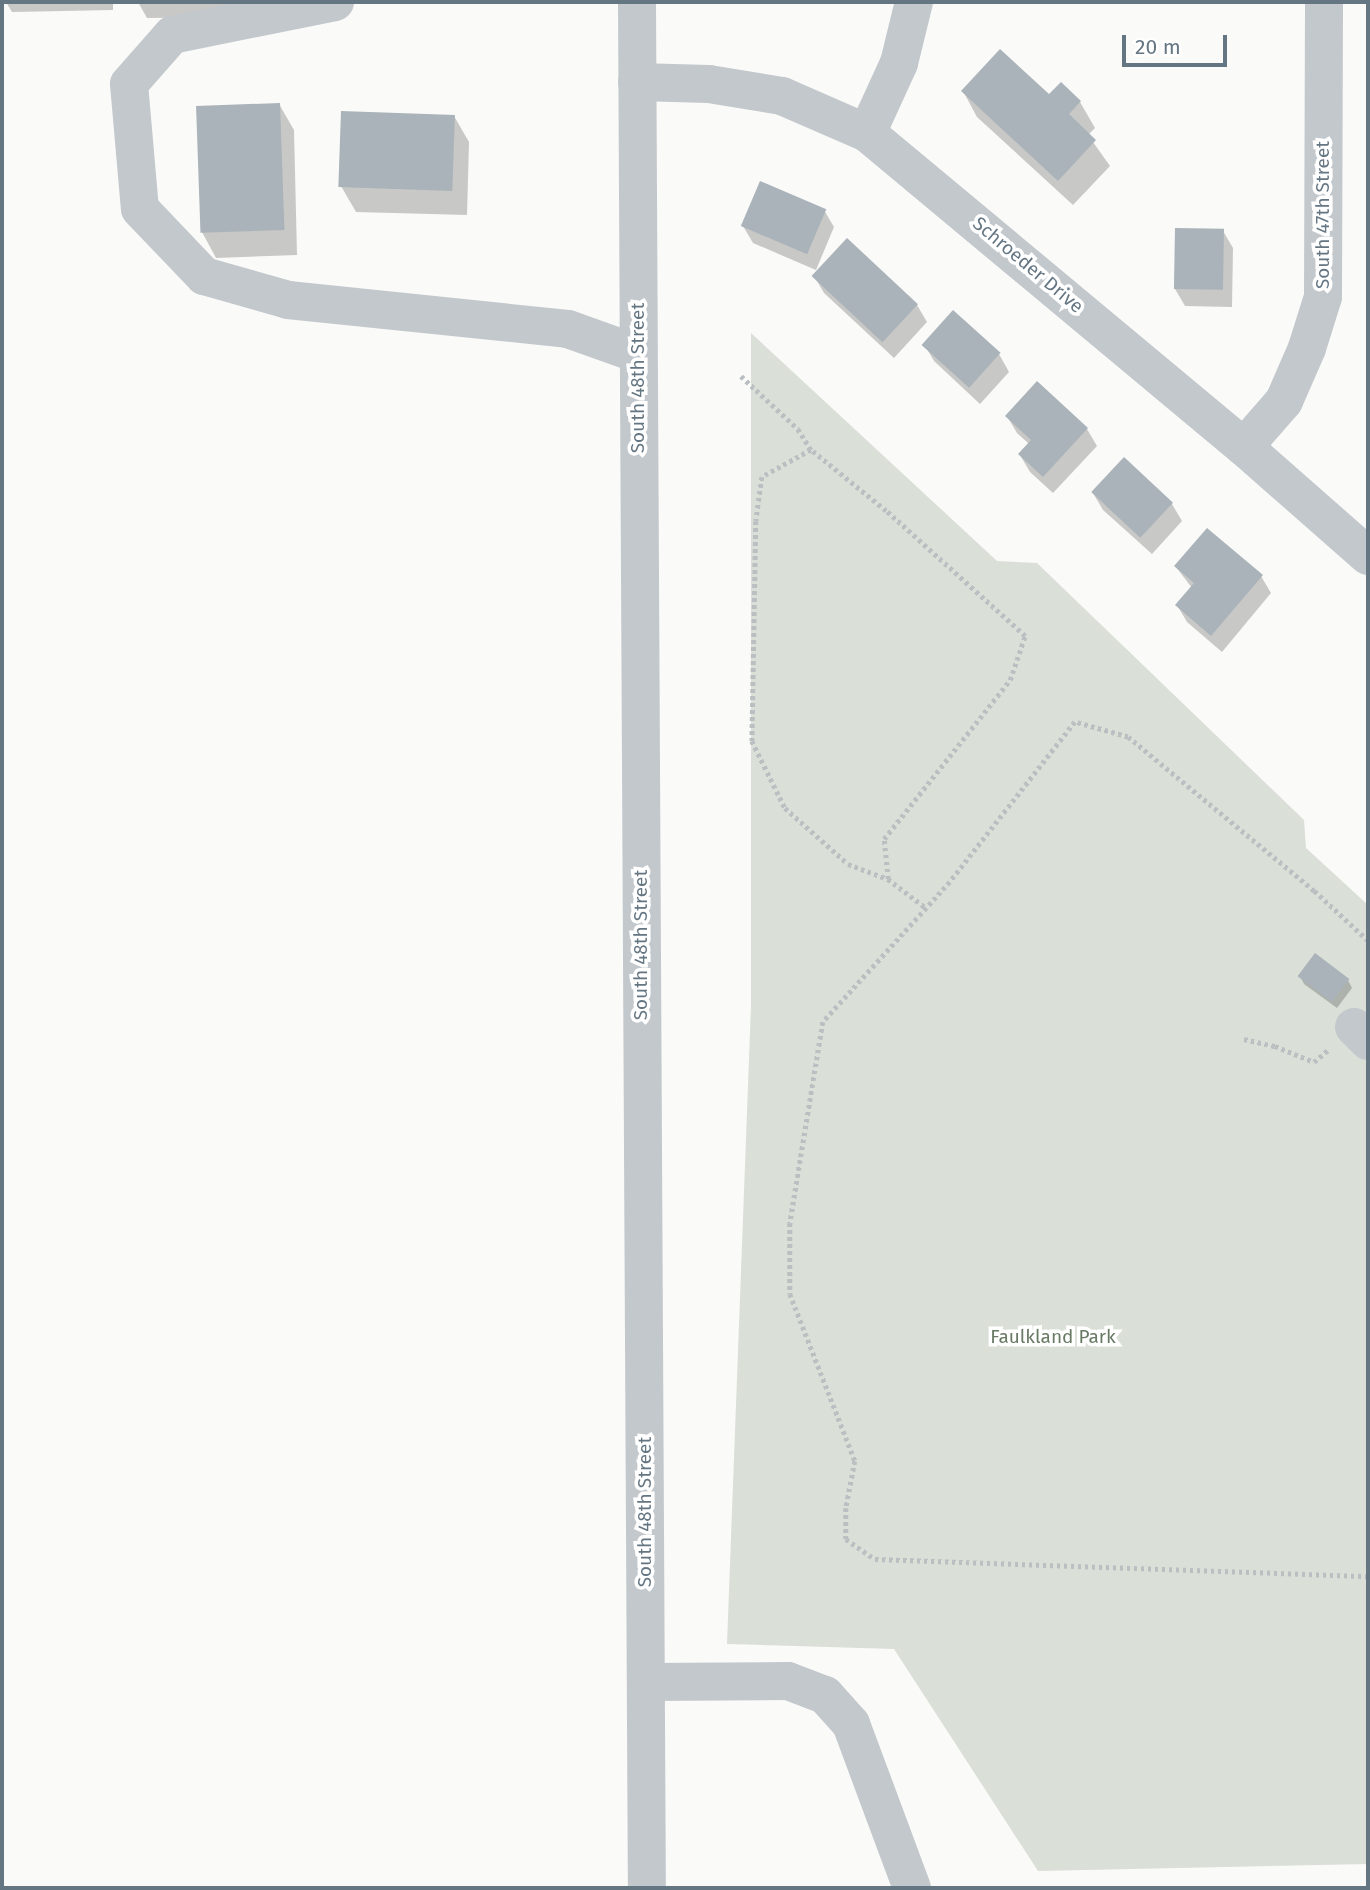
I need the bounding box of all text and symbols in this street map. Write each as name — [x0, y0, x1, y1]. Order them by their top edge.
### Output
scale bar — [1125, 21, 1230, 65]
text: 20 m — [1135, 34, 1181, 60]
street label: South 47th Street — [1312, 141, 1334, 289]
street label: Schroeder Drive — [968, 212, 1088, 318]
street label: South 48th Street — [627, 303, 649, 453]
street label: South 48th Street — [630, 870, 652, 1020]
park label: Faulkland Park — [990, 1326, 1116, 1348]
street label: South 48th Street — [634, 1437, 656, 1587]

